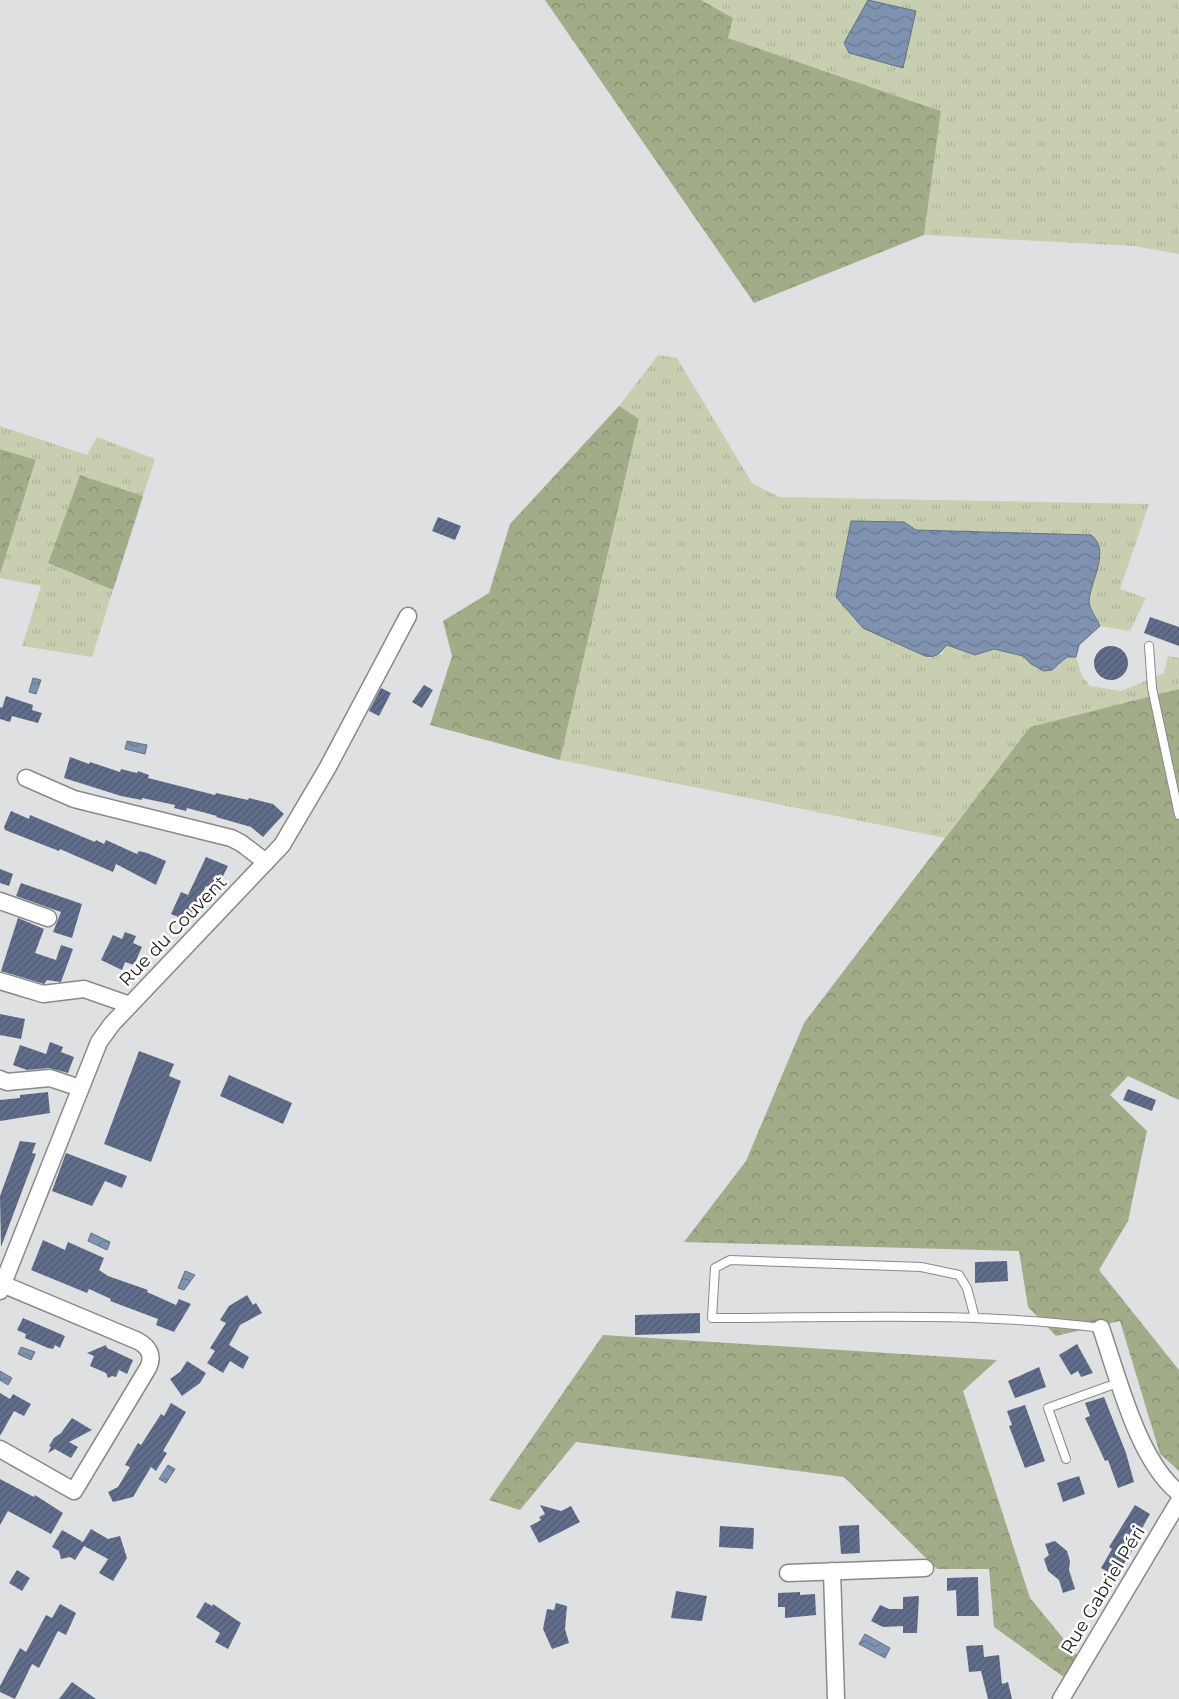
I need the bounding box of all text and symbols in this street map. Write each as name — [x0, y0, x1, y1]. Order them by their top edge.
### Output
street label: Rue du Couvent — [115, 871, 231, 991]
street label: Rue Gabriel Péri — [1056, 1522, 1150, 1658]

